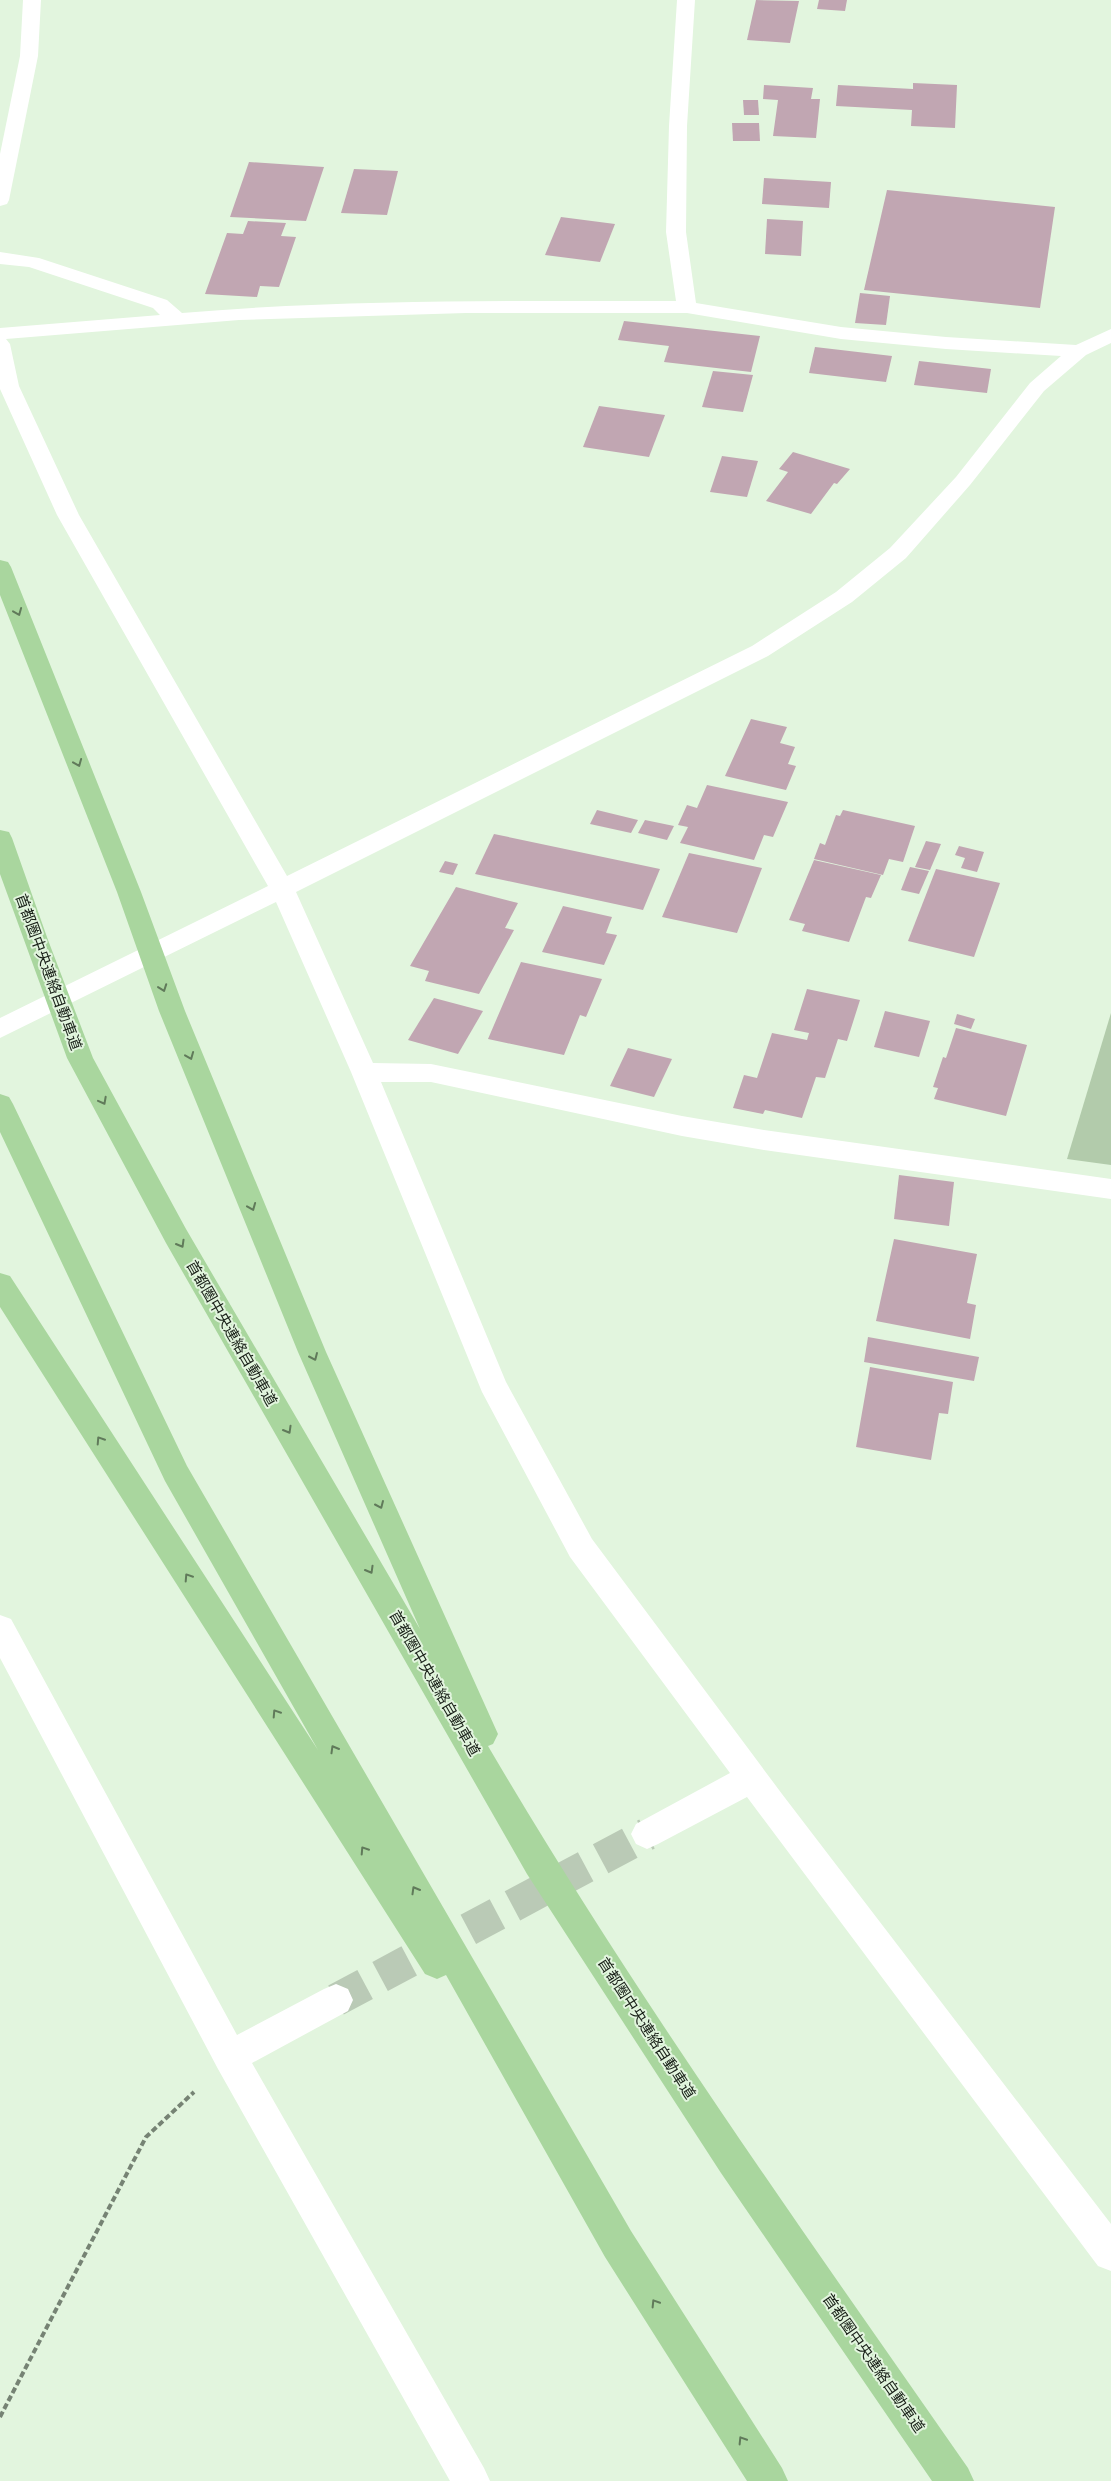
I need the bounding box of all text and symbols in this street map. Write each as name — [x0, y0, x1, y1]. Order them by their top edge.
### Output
one-way arrow — [12, 607, 22, 616]
one-way arrow — [71, 758, 82, 767]
street label: 首都圏中央連絡自動車道 — [12, 891, 86, 1053]
one-way arrow — [157, 983, 167, 991]
one-way arrow — [185, 1052, 195, 1060]
one-way arrow — [97, 1095, 107, 1104]
one-way arrow — [246, 1202, 257, 1211]
one-way arrow — [174, 1238, 184, 1247]
street label: 首都圏中央連絡自動車道 — [183, 1257, 281, 1409]
one-way arrow — [308, 1352, 319, 1361]
one-way arrow — [282, 1424, 292, 1433]
one-way arrow — [97, 1437, 106, 1446]
one-way arrow — [374, 1500, 385, 1509]
one-way arrow — [363, 1565, 373, 1574]
one-way arrow — [185, 1573, 194, 1582]
street label: 首都圏中央連絡自動車道 — [386, 1607, 484, 1759]
one-way arrow — [273, 1710, 282, 1719]
one-way arrow — [331, 1746, 341, 1755]
one-way arrow — [361, 1846, 370, 1856]
one-way arrow — [411, 1887, 421, 1896]
street label: 首都圏中央連絡自動車道 — [594, 1954, 700, 2102]
street label: 首都圏中央連絡自動車道 — [819, 2290, 929, 2436]
one-way arrow — [652, 2299, 662, 2308]
one-way arrow — [739, 2436, 749, 2445]

